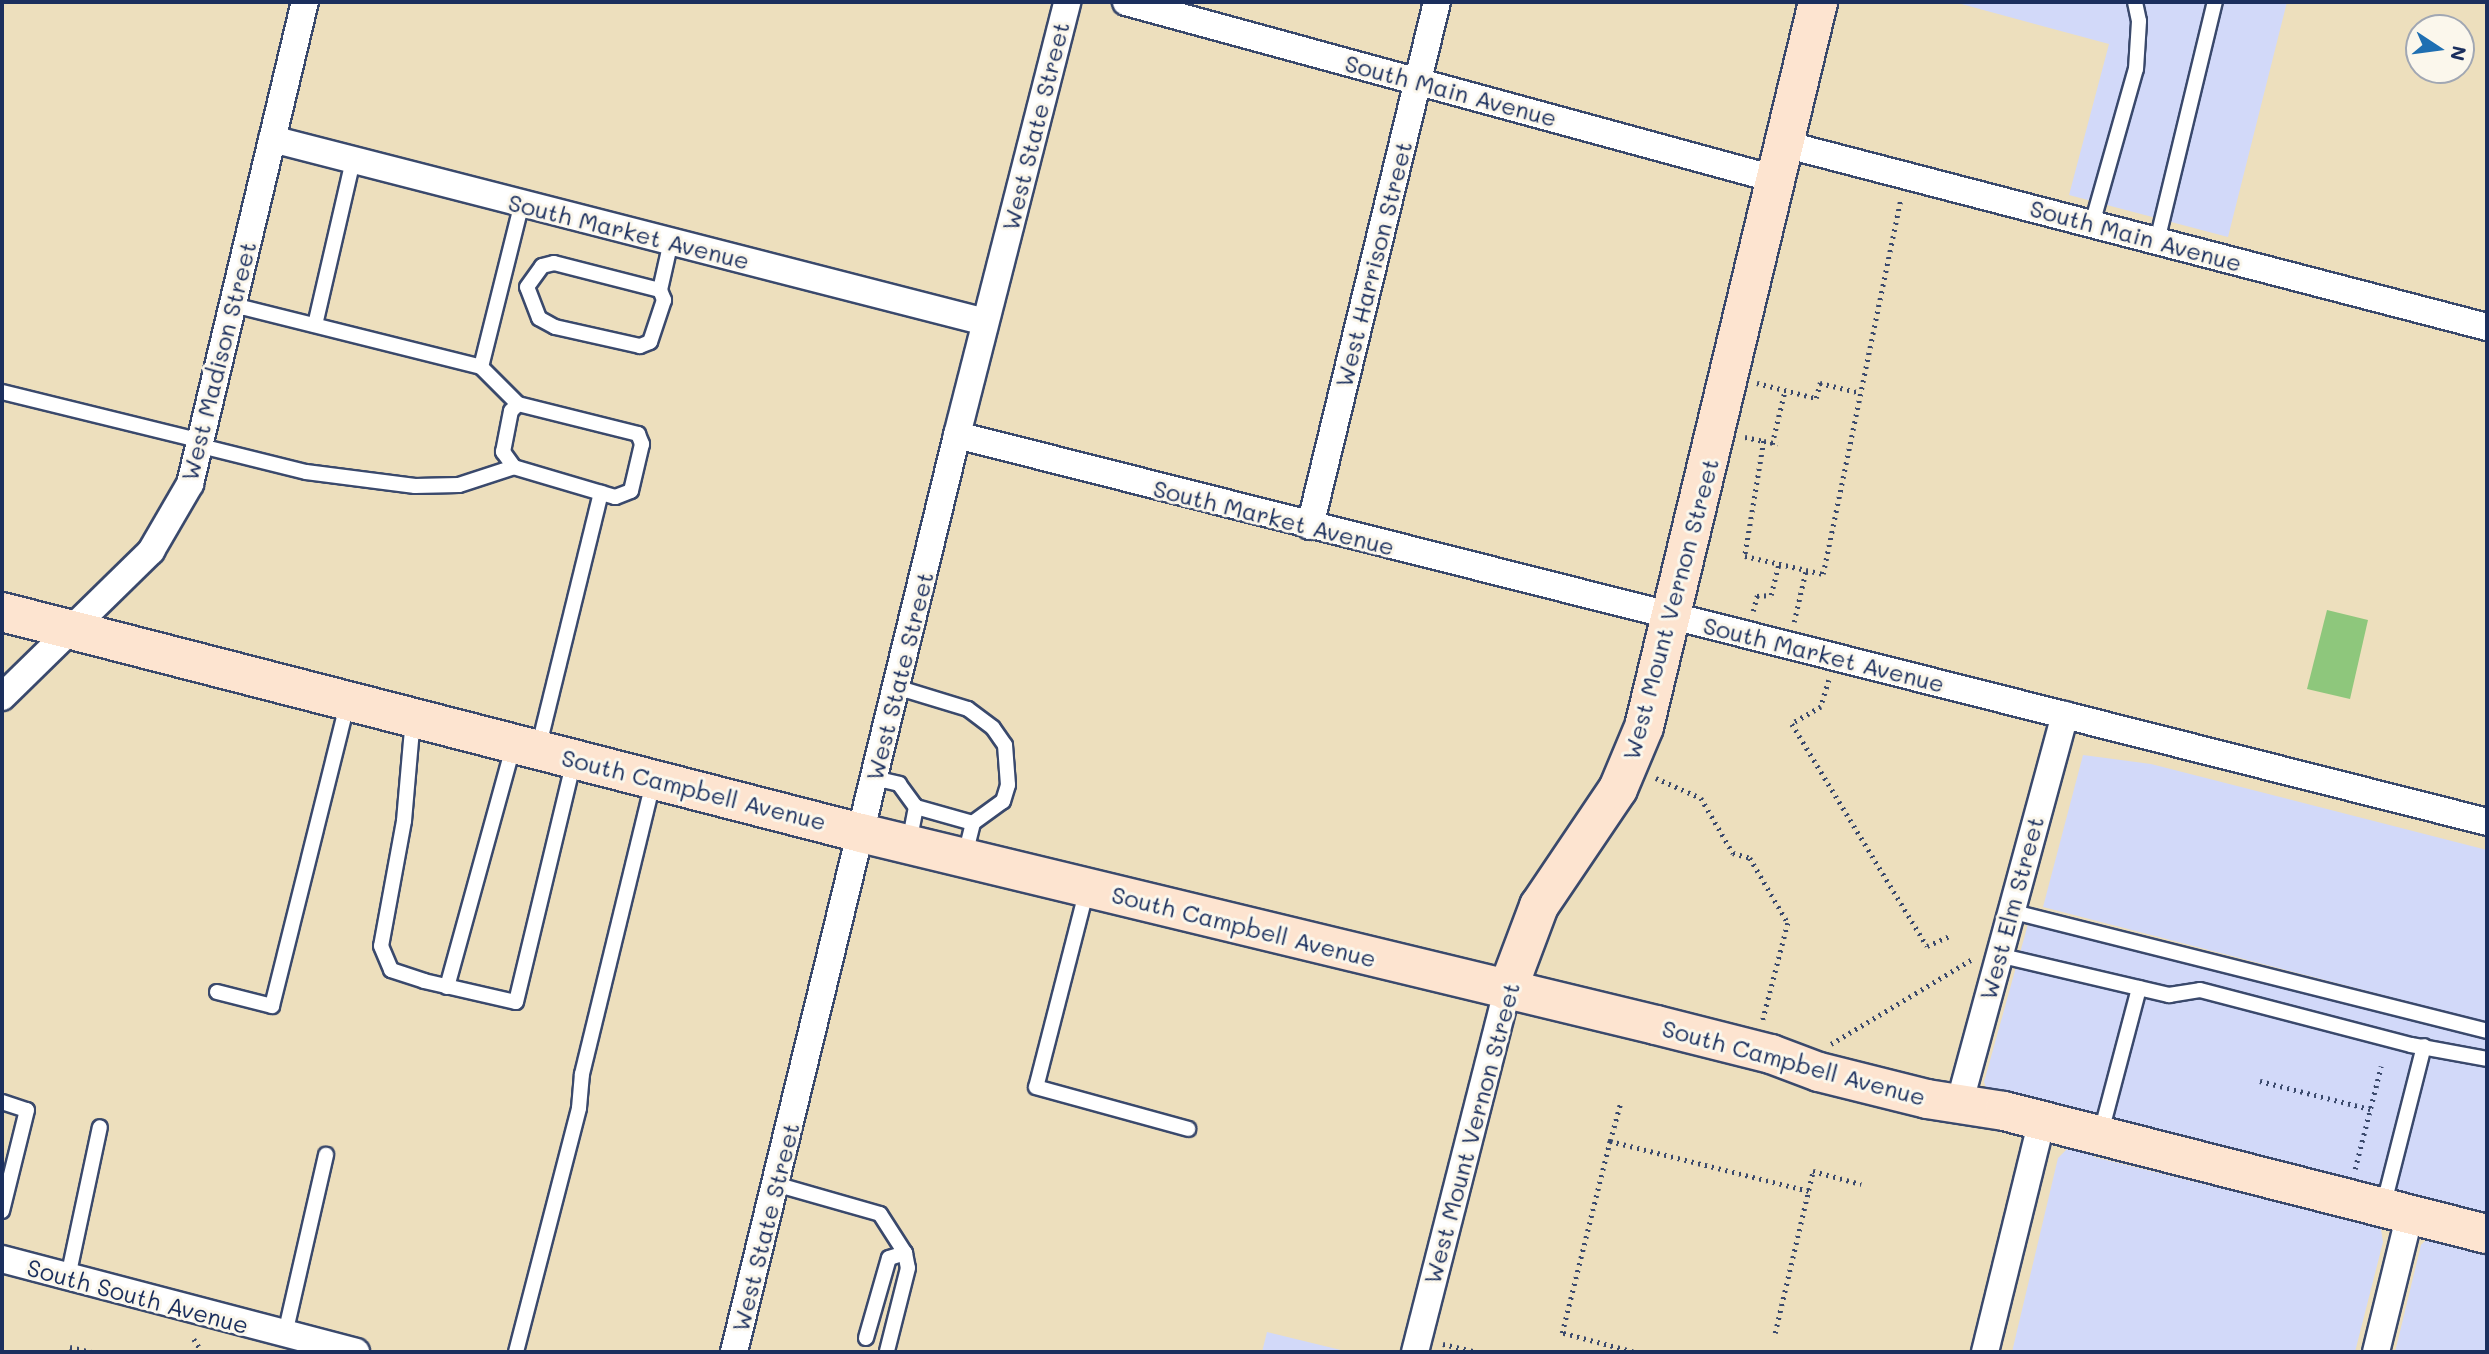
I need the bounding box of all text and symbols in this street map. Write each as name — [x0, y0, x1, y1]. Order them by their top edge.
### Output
north arrow — [2405, 14, 2475, 84]
street label: West State Street — [995, 19, 1075, 233]
text: N — [2445, 44, 2473, 63]
street label: South Main Avenue — [1342, 48, 1560, 132]
street label: West Harrison Street — [1328, 138, 1418, 390]
street label: South Market Avenue — [505, 187, 753, 275]
street label: South Main Avenue — [2027, 193, 2245, 277]
street label: West Madison Street — [174, 238, 262, 484]
street label: West Mount Vernon Street — [1616, 455, 1724, 763]
street label: South Market Avenue — [1150, 473, 1398, 561]
street label: West State Street — [859, 569, 939, 783]
street label: South Market Avenue — [1700, 610, 1948, 698]
street label: South Campbell Avenue — [559, 742, 829, 836]
street label: West Elm Street — [1973, 813, 2049, 1003]
street label: South Campbell Avenue — [1109, 879, 1379, 973]
street label: West Mount Vernon Street — [1417, 979, 1525, 1287]
street label: South Campbell Avenue — [1659, 1013, 1929, 1111]
street label: West State Street — [725, 1120, 805, 1334]
street label: South South Avenue — [24, 1253, 252, 1339]

